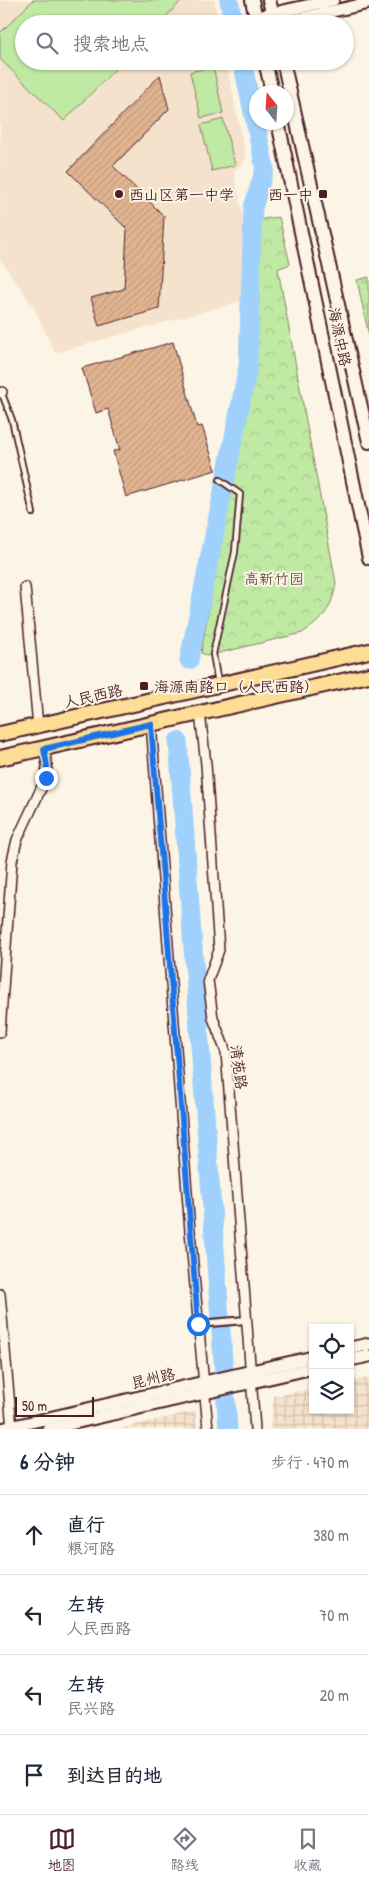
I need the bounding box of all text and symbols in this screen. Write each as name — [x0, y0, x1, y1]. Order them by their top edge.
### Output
search box — [15, 15, 354, 70]
icon: search — [33, 29, 61, 57]
text: 搜索地点 — [73, 30, 149, 56]
north arrow — [249, 85, 294, 130]
place label: 西山区第一中学 — [129, 184, 234, 205]
place label: 西一中 — [268, 184, 313, 205]
marker: 西山区第一中学 — [113, 188, 125, 200]
marker: 西一中 — [317, 188, 329, 200]
street label: 海源中路 — [323, 305, 357, 369]
park label: 高新竹园 — [244, 568, 304, 589]
place label: 海源南路口（人民西路） — [154, 676, 319, 697]
street label: 人民西路 — [61, 679, 125, 713]
marker: 海源南路口（人民西路） — [138, 680, 150, 692]
route end — [35, 767, 58, 790]
street label: 清苑路 — [225, 1043, 253, 1091]
route start — [187, 1313, 210, 1336]
map controls — [309, 1324, 354, 1414]
button: locate — [309, 1324, 354, 1369]
street label: 昆州路 — [129, 1363, 177, 1393]
button: layers — [309, 1369, 354, 1414]
scale bar — [15, 1394, 94, 1417]
text: 50 m — [22, 1396, 47, 1415]
text: 6 分钟 — [20, 1447, 75, 1476]
text: 步行 · 470 m — [271, 1451, 349, 1473]
text: 直行 — [67, 1511, 105, 1537]
icon: ahead — [20, 1521, 48, 1549]
text: 380 m — [313, 1524, 349, 1546]
text: 粮河路 — [67, 1537, 115, 1559]
text: 左转 — [67, 1591, 105, 1617]
icon: left — [20, 1601, 48, 1629]
text: 70 m — [319, 1604, 349, 1626]
text: 人民西路 — [67, 1617, 131, 1639]
text: 左转 — [67, 1671, 105, 1697]
icon: left — [20, 1681, 48, 1709]
text: 20 m — [320, 1684, 349, 1706]
text: 民兴路 — [67, 1697, 115, 1719]
icon: arrive — [20, 1761, 48, 1789]
text: 到达目的地 — [67, 1762, 162, 1788]
tab: 地图 — [48, 1825, 76, 1874]
tab: 路线 — [171, 1825, 199, 1874]
tab: 收藏 — [294, 1825, 322, 1874]

